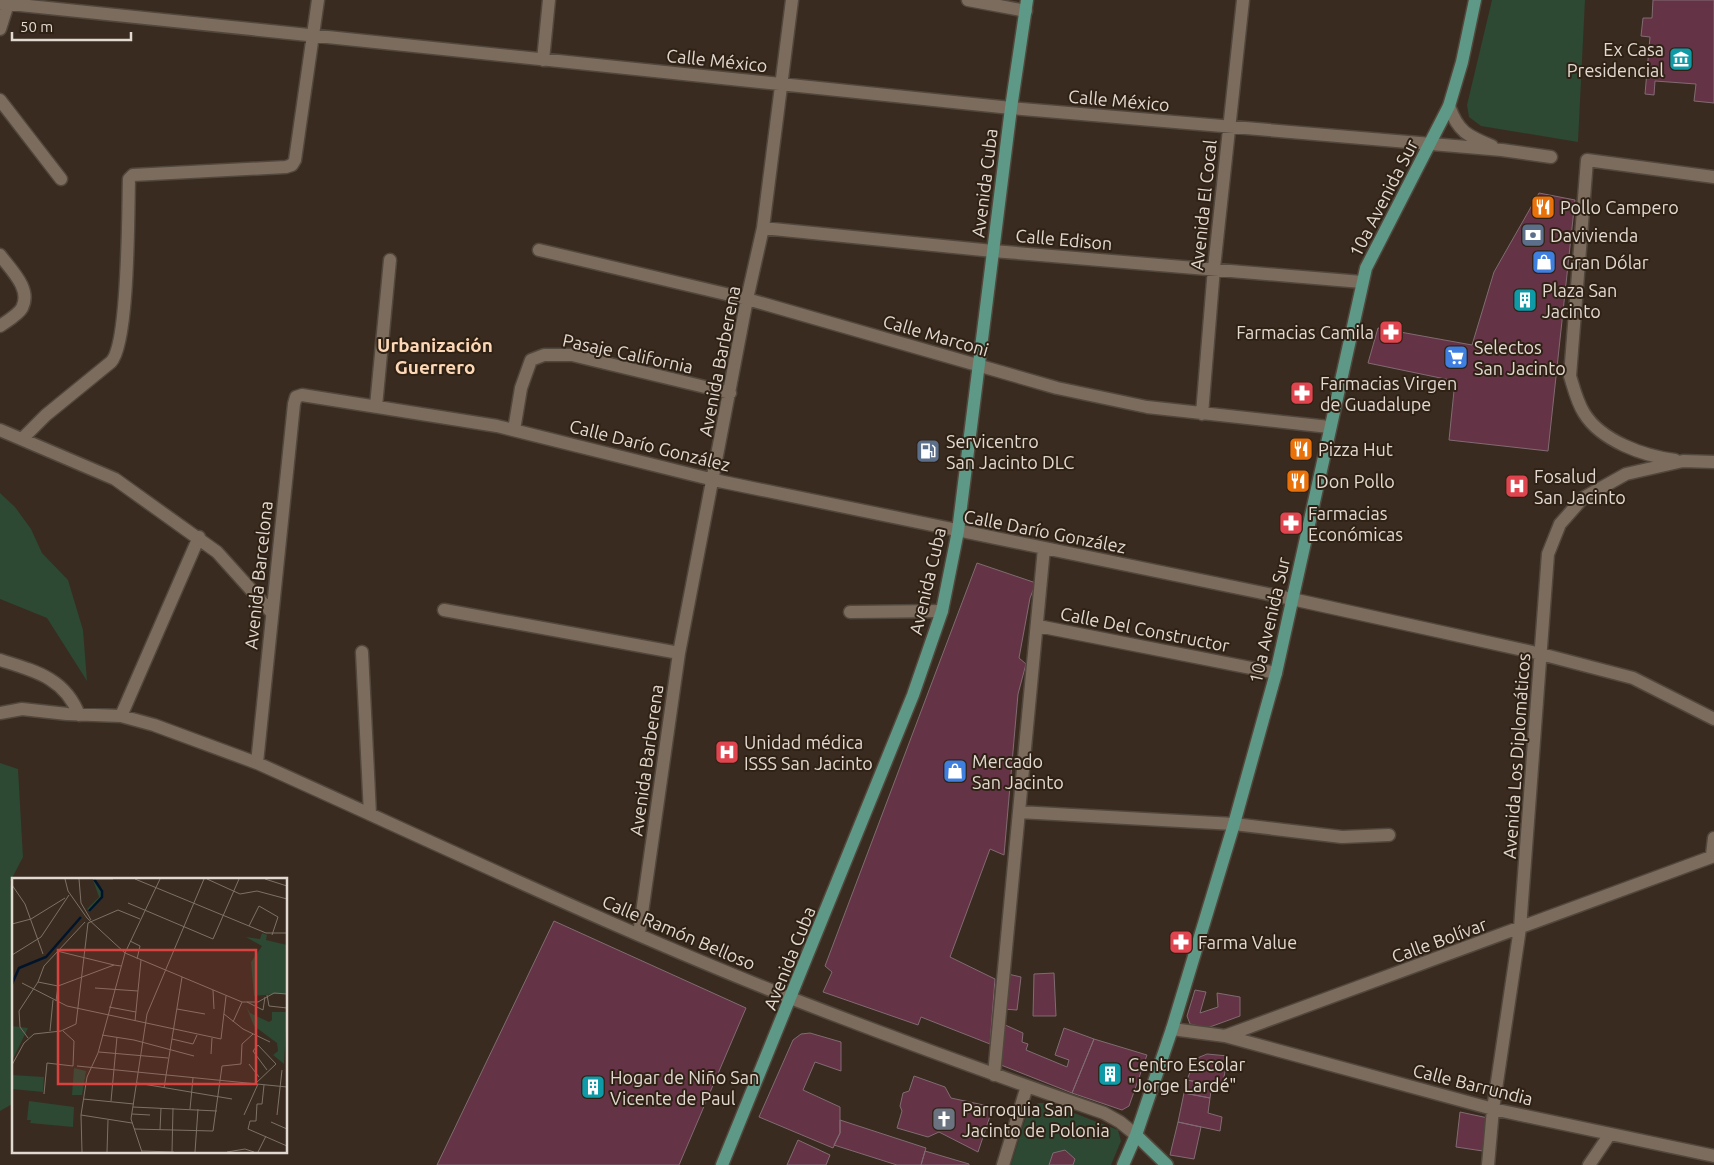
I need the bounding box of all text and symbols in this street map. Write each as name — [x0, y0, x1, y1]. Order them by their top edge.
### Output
scale bar — [12, 10, 131, 42]
text: 50 m — [20, 18, 53, 35]
place label: Ex Casa Presidencial — [1567, 39, 1664, 80]
street label: Calle México — [665, 45, 769, 75]
museum icon: Ex Casa Presidencial — [1668, 46, 1694, 72]
street label: Calle México — [1067, 86, 1171, 114]
street label: Avenida Cuba — [967, 127, 1001, 239]
street label: 10a Avenida Sur — [1345, 136, 1421, 260]
street label: Avenida El Cocal — [1186, 138, 1220, 271]
restaurant icon: Pollo Campero — [1530, 194, 1556, 220]
place label: Pollo Campero — [1560, 197, 1679, 217]
bank icon: Davivienda — [1520, 222, 1546, 248]
street label: Calle Edison — [1015, 225, 1113, 253]
place label: Davivienda — [1550, 225, 1638, 245]
shop icon: Gran Dólar — [1531, 249, 1557, 275]
place label: Gran Dólar — [1562, 252, 1649, 272]
place label: Plaza San Jacinto — [1542, 280, 1617, 321]
street label: Avenida Barberena — [695, 284, 743, 438]
building icon: Plaza San Jacinto — [1512, 287, 1538, 313]
street label: Calle Marconi — [881, 310, 991, 360]
pharmacy icon: Farmacias Camila — [1378, 319, 1404, 345]
place label: Farmacias Camila — [1236, 322, 1374, 342]
street label: Pasaje California — [561, 329, 695, 377]
district label: Urbanización Guerrero — [377, 334, 493, 378]
place label: Selectos San Jacinto — [1474, 337, 1566, 378]
supermarket icon: Selectos San Jacinto — [1443, 344, 1469, 370]
place label: Farmacias Virgen de Guadalupe — [1320, 373, 1457, 414]
pharmacy icon: Farmacias Virgen de Guadalupe — [1289, 380, 1315, 406]
street label: Calle Darío González — [568, 415, 732, 475]
place label: Servicentro San Jacinto DLC — [946, 431, 1074, 472]
restaurant icon: Pizza Hut — [1288, 436, 1314, 462]
fuel station icon: Servicentro San Jacinto DLC — [915, 438, 941, 464]
place label: Pizza Hut — [1318, 439, 1393, 459]
place label: Fosalud San Jacinto — [1534, 466, 1626, 507]
restaurant icon: Don Pollo — [1285, 468, 1311, 494]
place label: Don Pollo — [1316, 471, 1395, 491]
hospital icon: Fosalud San Jacinto — [1504, 473, 1530, 499]
street label: Avenida Barcelona — [240, 500, 276, 650]
place label: Farmacias Económicas — [1308, 503, 1403, 544]
street label: Calle Darío González — [962, 505, 1128, 557]
pharmacy icon: Farmacias Económicas — [1278, 510, 1304, 536]
street label: Avenida Cuba — [905, 525, 949, 637]
street label: 10a Avenida Sur — [1245, 555, 1293, 685]
street label: Calle Del Constructor — [1059, 603, 1231, 655]
street label: Avenida Los Diplomáticos — [1499, 652, 1533, 859]
street label: Avenida Barberena — [625, 683, 667, 837]
place label: Unidad médica ISSS San Jacinto — [744, 732, 873, 773]
hospital icon: Unidad médica ISSS San Jacinto — [714, 739, 740, 765]
place label: Mercado San Jacinto — [972, 751, 1064, 792]
shop icon: Mercado San Jacinto — [942, 758, 968, 784]
inset map — [12, 878, 288, 1152]
street label: Calle Ramón Belloso — [599, 891, 759, 973]
street label: Avenida Cuba — [759, 903, 819, 1013]
street label: Calle Bolívar — [1389, 914, 1489, 966]
pharmacy icon: Farma Value — [1168, 929, 1194, 955]
place label: Farma Value — [1198, 932, 1297, 952]
place label: Centro Escolar "Jorge Lardé" — [1128, 1054, 1246, 1095]
street label: Calle Barrundia — [1411, 1059, 1535, 1109]
building icon: Centro Escolar "Jorge Lardé" — [1097, 1061, 1123, 1087]
place label: Hogar de Niño San Vicente de Paul — [610, 1067, 759, 1108]
building icon: Hogar de Niño San Vicente de Paul — [580, 1074, 606, 1100]
place label: Parroquia San Jacinto de Polonia — [962, 1099, 1110, 1140]
church icon: Parroquia San Jacinto de Polonia — [931, 1106, 957, 1132]

